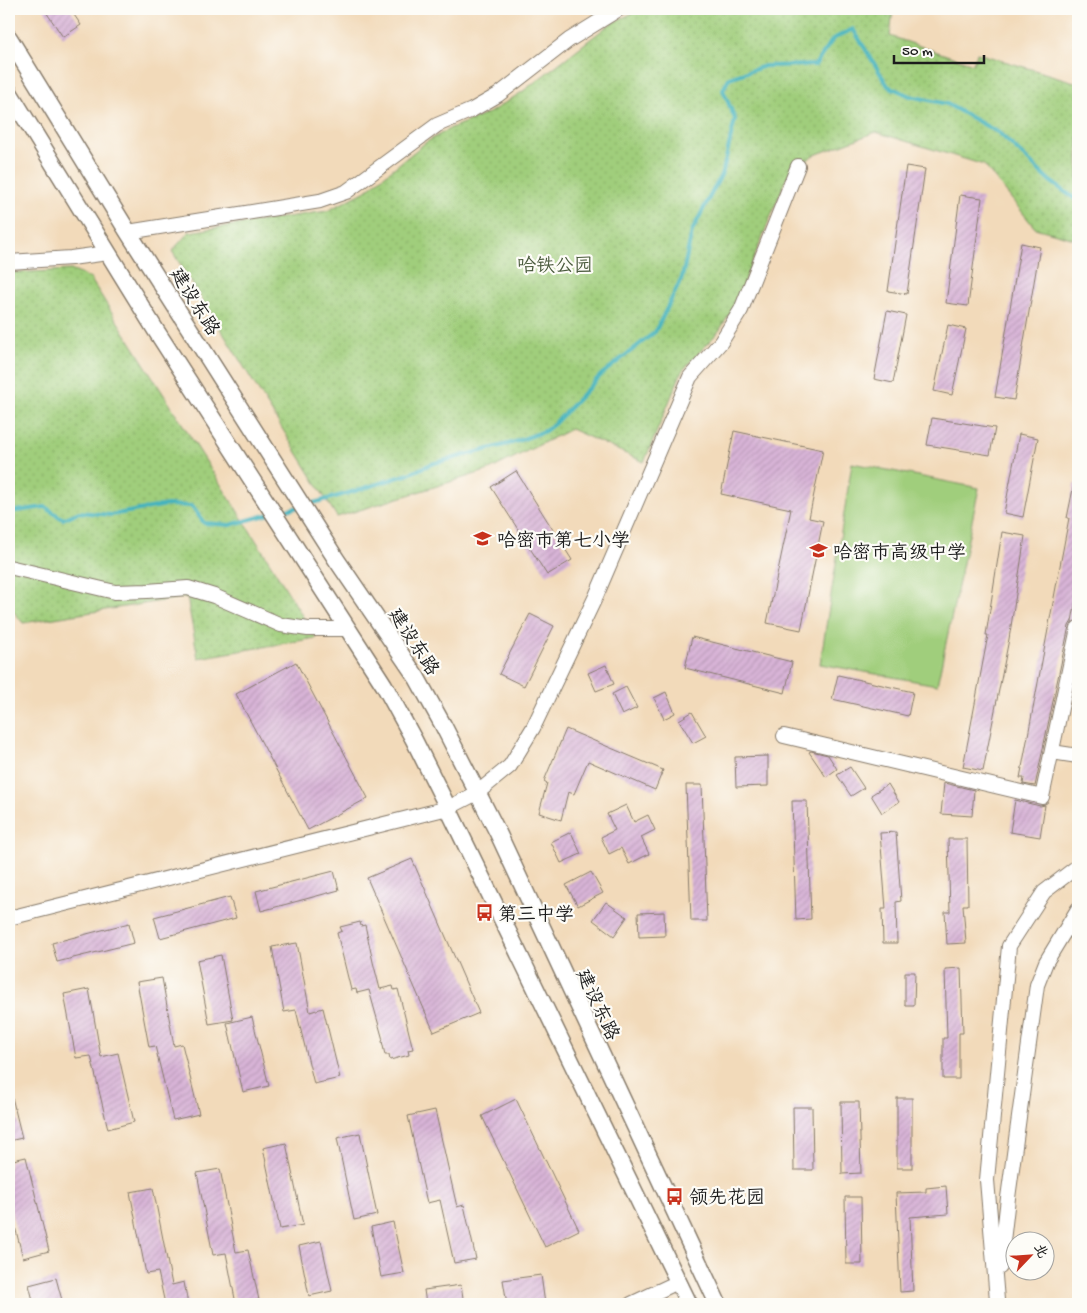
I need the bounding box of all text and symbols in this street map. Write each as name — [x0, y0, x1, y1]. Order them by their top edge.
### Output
scale bar — [894, 32, 984, 64]
text: 50 m — [902, 43, 933, 61]
park label: 哈铁公园 — [517, 255, 593, 279]
street label: 建设东路 — [163, 264, 224, 341]
school or university icon: 哈密市第七小学 — [473, 529, 493, 549]
place label: 哈密市第七小学 — [497, 530, 630, 554]
school or university icon: 哈密市高级中学 — [809, 541, 829, 561]
place label: 哈密市高级中学 — [833, 542, 966, 566]
street label: 建设东路 — [382, 604, 443, 681]
bus stop icon: 第三中学 — [474, 903, 494, 923]
place label: 第三中学 — [498, 904, 574, 928]
street label: 建设东路 — [569, 966, 623, 1045]
bus stop icon: 领先花园 — [665, 1186, 685, 1206]
place label: 领先花园 — [689, 1187, 765, 1211]
north arrow — [1004, 1230, 1054, 1280]
text: 北 — [1029, 1242, 1050, 1261]

